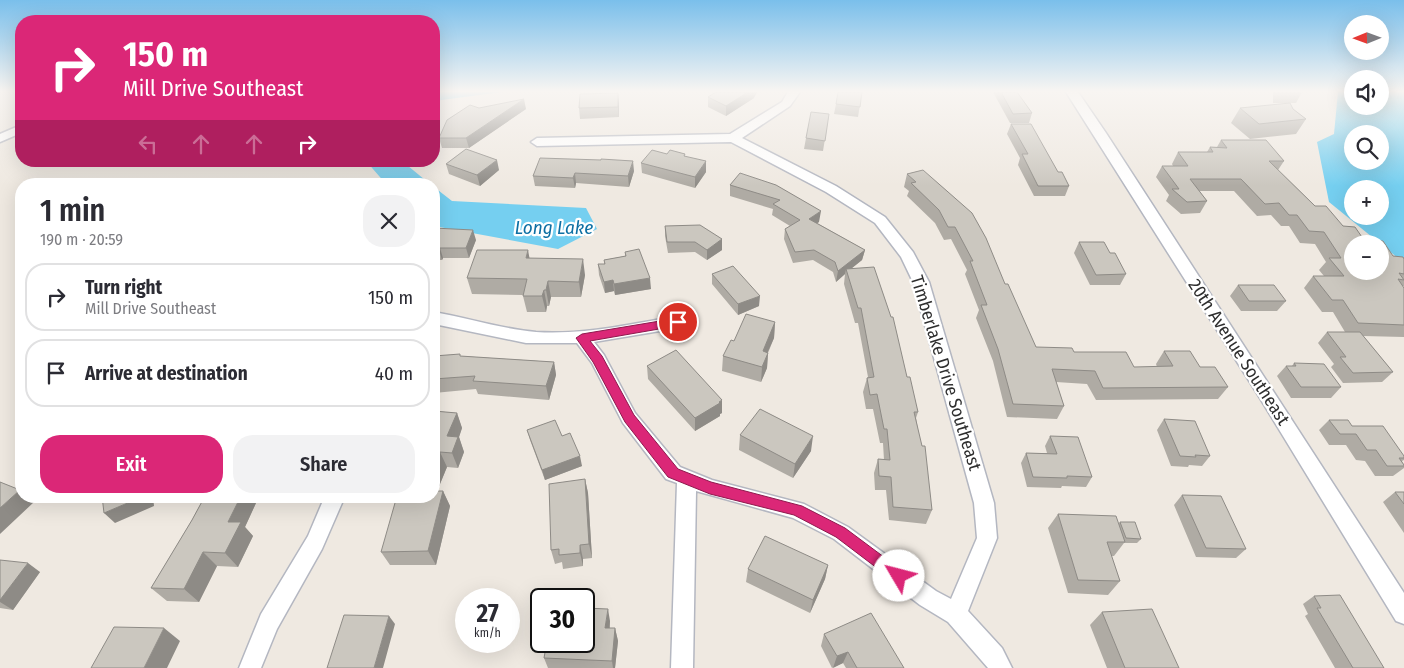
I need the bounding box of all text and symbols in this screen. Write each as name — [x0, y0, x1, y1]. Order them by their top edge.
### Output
north arrow — [1344, 15, 1389, 60]
map controls — [1344, 15, 1389, 280]
text: 150 m — [123, 33, 208, 75]
icon: right — [40, 35, 105, 100]
button: sound — [1344, 70, 1389, 115]
text: Mill Drive Southeast — [123, 75, 303, 102]
button: search — [1344, 125, 1389, 170]
icon: left — [134, 130, 162, 158]
icon: ahead — [187, 130, 215, 158]
icon: ahead — [240, 130, 268, 158]
icon: right — [293, 130, 321, 158]
button: + — [1344, 180, 1389, 225]
text: 1 min — [40, 193, 105, 229]
button: close — [363, 195, 415, 247]
water label: Long Lake — [515, 216, 593, 239]
text: 190 m · 20:59 — [40, 230, 123, 249]
button: − — [1344, 235, 1389, 280]
street label: Timberlake Drive Southeast — [906, 273, 986, 473]
street label: 20th Avenue Southeast — [1184, 275, 1294, 429]
text: Turn right — [85, 276, 162, 299]
icon: right — [42, 283, 70, 311]
text: 150 m — [368, 286, 413, 309]
text: Mill Drive Southeast — [85, 299, 216, 318]
pin — [657, 301, 699, 343]
icon: arrive — [664, 308, 692, 336]
icon: arrive — [42, 359, 70, 387]
text: Arrive at destination — [85, 362, 248, 385]
text: 40 m — [375, 362, 413, 385]
button: Exit — [40, 435, 223, 493]
button: Share — [233, 435, 415, 493]
position arrow — [872, 549, 924, 601]
speed limit sign: 30 — [530, 588, 595, 653]
text: 27 — [476, 599, 499, 629]
text: km/h — [474, 626, 501, 640]

